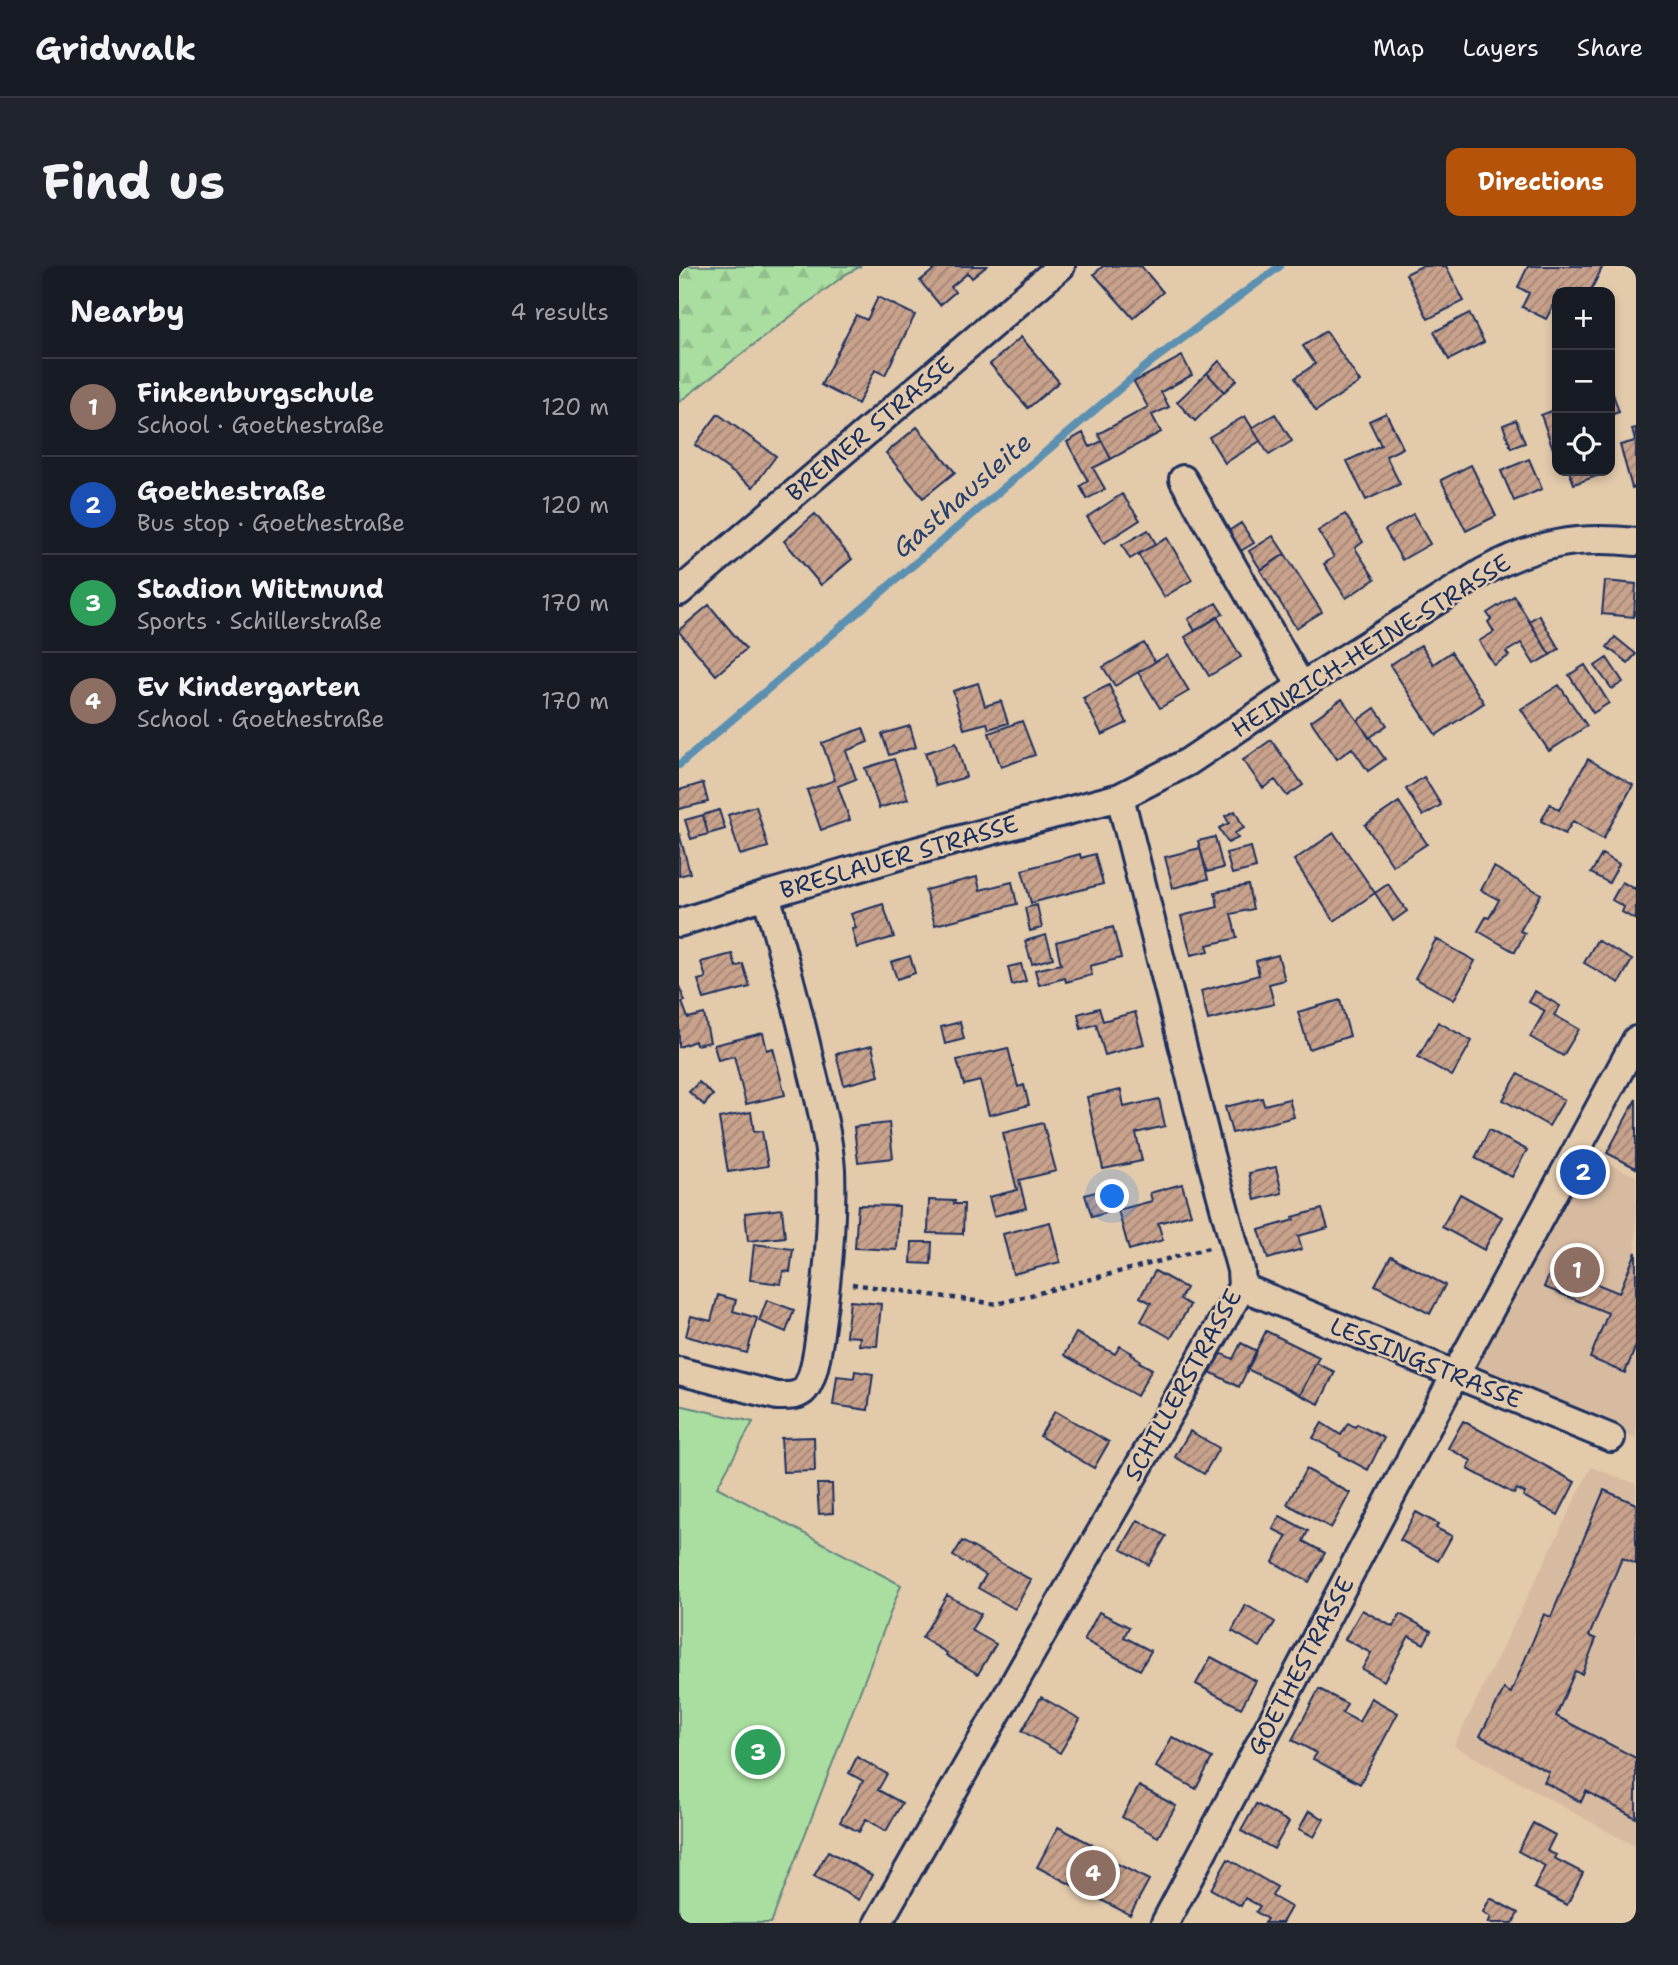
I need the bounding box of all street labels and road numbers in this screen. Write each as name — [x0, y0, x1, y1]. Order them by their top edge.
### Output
street label: BREMER STRASSE — [779, 349, 961, 509]
street label: HEINRICH-HEINE-STRASSE — [1225, 547, 1517, 745]
street label: BRESLAUER STRASSE — [776, 808, 1022, 906]
street label: SCHILLERSTRASSE — [1117, 1283, 1249, 1487]
street label: LESSINGSTRASSE — [1325, 1310, 1527, 1416]
street label: GOETHESTRASSE — [1240, 1571, 1362, 1761]

